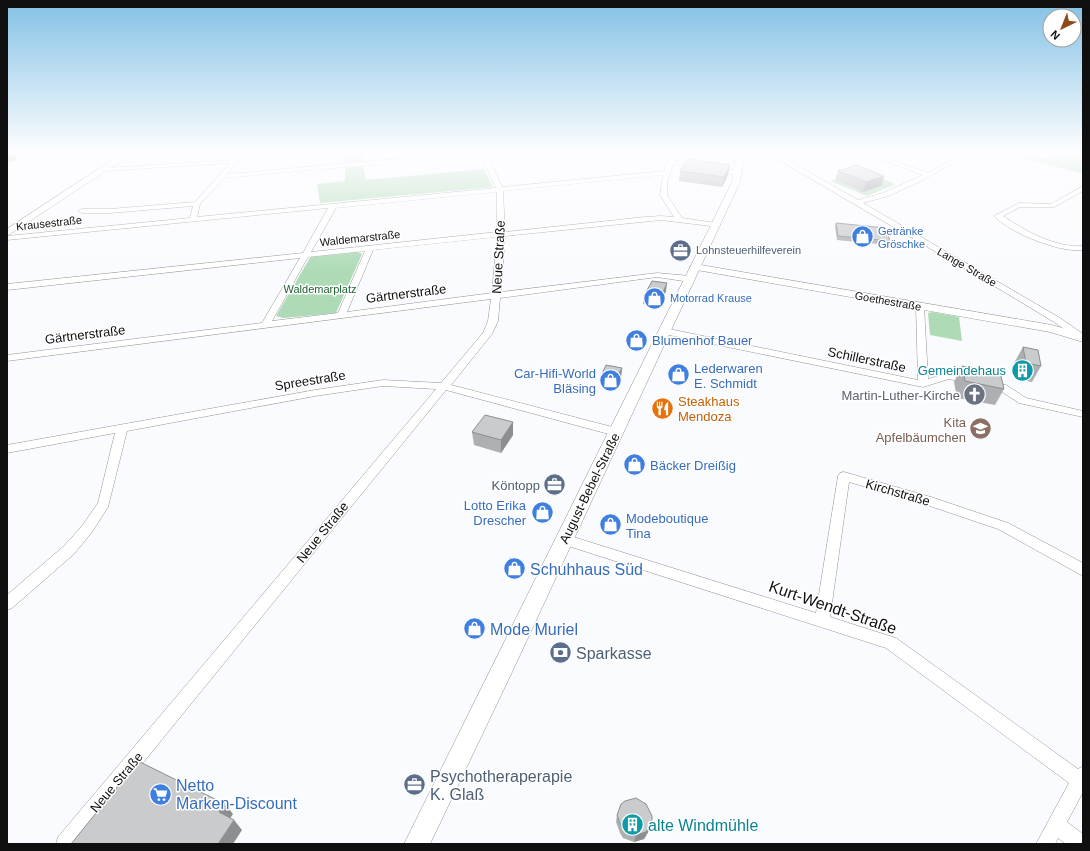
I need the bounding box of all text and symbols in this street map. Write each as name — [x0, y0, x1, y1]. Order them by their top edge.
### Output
north arrow — [1042, 8, 1082, 48]
text: N — [1048, 28, 1062, 42]
street label: Krausestraße — [16, 214, 82, 232]
street label: Neue Straße — [489, 220, 508, 294]
shop icon: Getränke Gröschke — [850, 224, 876, 250]
place label: Getränke Gröschke — [878, 225, 925, 250]
street label: Waldemarstraße — [319, 228, 401, 248]
office icon: Lohnsteuerhilfeverein — [668, 237, 694, 263]
place label: Lohnsteuerhilfeverein — [696, 244, 801, 256]
street label: Lange Straße — [935, 245, 999, 289]
street label: Gärtnerstraße — [365, 281, 447, 306]
park label: Waldemarplatz — [284, 283, 356, 295]
shop icon: Motorrad Krause — [642, 285, 668, 311]
street label: Goethestraße — [854, 289, 922, 313]
place label: Motorrad Krause — [670, 292, 752, 304]
street label: Gärtnerstraße — [44, 322, 126, 347]
shop icon: Blumenhof Bauer — [624, 327, 650, 353]
place label: Blumenhof Bauer — [652, 333, 753, 348]
street label: Schillerstraße — [826, 344, 907, 375]
building icon: Gemeindehaus — [1009, 357, 1035, 383]
place label: Lederwaren E. Schmidt — [694, 361, 763, 391]
shop icon: Lederwaren E. Schmidt — [665, 362, 691, 388]
place label: Gemeindehaus — [918, 363, 1006, 378]
place label: Car-Hifi-World Bläsing — [514, 366, 596, 396]
street label: Spreestraße — [274, 367, 347, 393]
shop icon: Car-Hifi-World Bläsing — [598, 367, 624, 393]
church icon: Martin-Luther-Kirche — [962, 382, 988, 408]
place label: Martin-Luther-Kirche — [842, 388, 960, 403]
place label: Steakhaus Mendoza — [678, 394, 740, 424]
restaurant icon: Steakhaus Mendoza — [649, 395, 675, 421]
place label: Kita Apfelbäumchen — [876, 415, 967, 445]
school or university icon: Kita Apfelbäumchen — [968, 416, 994, 442]
street label: August-Bebel-Straße — [556, 430, 623, 546]
shop icon: Bäcker Dreißig — [622, 452, 648, 478]
place label: Bäcker Dreißig — [650, 458, 736, 473]
office icon: Köntopp — [542, 472, 568, 498]
street label: Kirchstraße — [864, 476, 932, 509]
place label: Köntopp — [492, 478, 540, 493]
place label: Lotto Erika Drescher — [464, 498, 527, 528]
street label: Neue Straße — [293, 499, 351, 566]
shop icon: Lotto Erika Drescher — [529, 499, 555, 525]
place label: Modeboutique Tina — [626, 511, 708, 541]
shop icon: Modeboutique Tina — [597, 512, 623, 538]
shop icon: Schuhhaus Süd — [501, 556, 527, 582]
place label: Schuhhaus Süd — [530, 561, 643, 578]
street label: Kurt-Wendt-Straße — [767, 578, 899, 637]
shop icon: Mode Muriel — [462, 616, 488, 642]
place label: Mode Muriel — [490, 621, 578, 638]
bank icon: Sparkasse — [548, 640, 574, 666]
place label: Sparkasse — [576, 645, 652, 662]
street label: Neue Straße — [87, 749, 146, 815]
place label: Psychotheraperapie K. Glaß — [430, 768, 572, 803]
office icon: Psychotheraperapie K. Glaß — [401, 772, 427, 798]
place label: Netto Marken-Discount — [176, 777, 297, 812]
supermarket icon: Netto Marken-Discount — [148, 781, 174, 807]
building icon: alte Windmühle — [620, 812, 646, 838]
place label: alte Windmühle — [648, 817, 758, 834]

